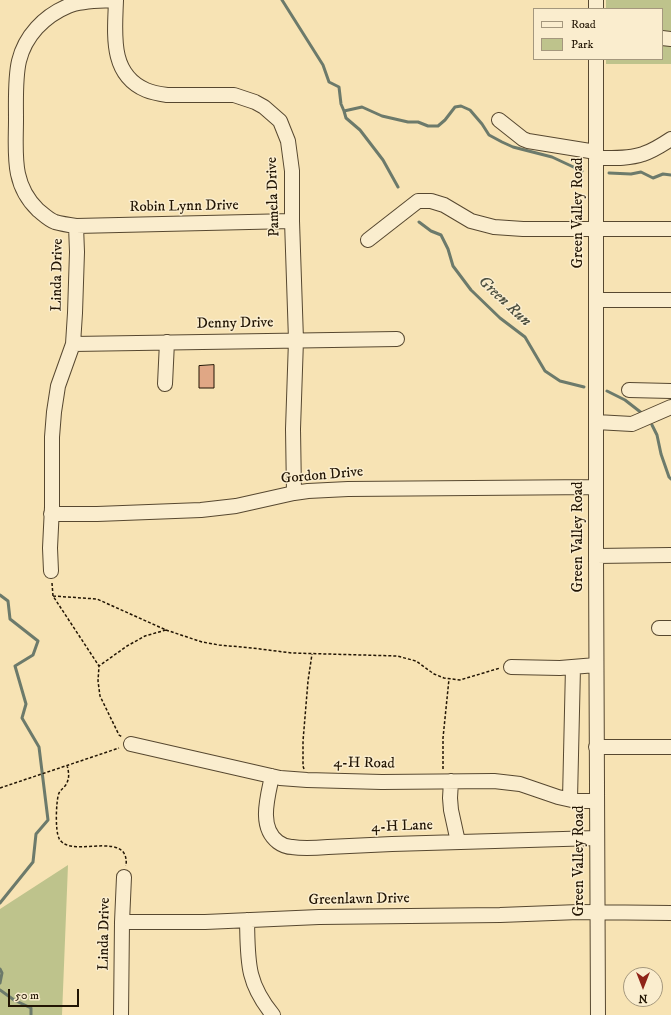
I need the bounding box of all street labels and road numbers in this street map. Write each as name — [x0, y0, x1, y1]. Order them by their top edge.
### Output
street label: Pamela Drive — [264, 157, 284, 237]
street label: Green Valley Road — [570, 157, 588, 269]
street label: Robin Lynn Drive — [129, 197, 239, 217]
street label: Linda Drive — [48, 238, 68, 312]
street label: Denny Drive — [197, 314, 273, 334]
street label: Gordon Drive — [280, 463, 364, 489]
street label: Green Valley Road — [570, 481, 588, 593]
street label: 4-H Road — [333, 754, 395, 774]
street label: Green Valley Road — [571, 805, 589, 917]
street label: 4-H Lane — [371, 817, 433, 837]
street label: Greenlawn Drive — [308, 890, 410, 910]
street label: Linda Drive — [95, 897, 115, 971]

